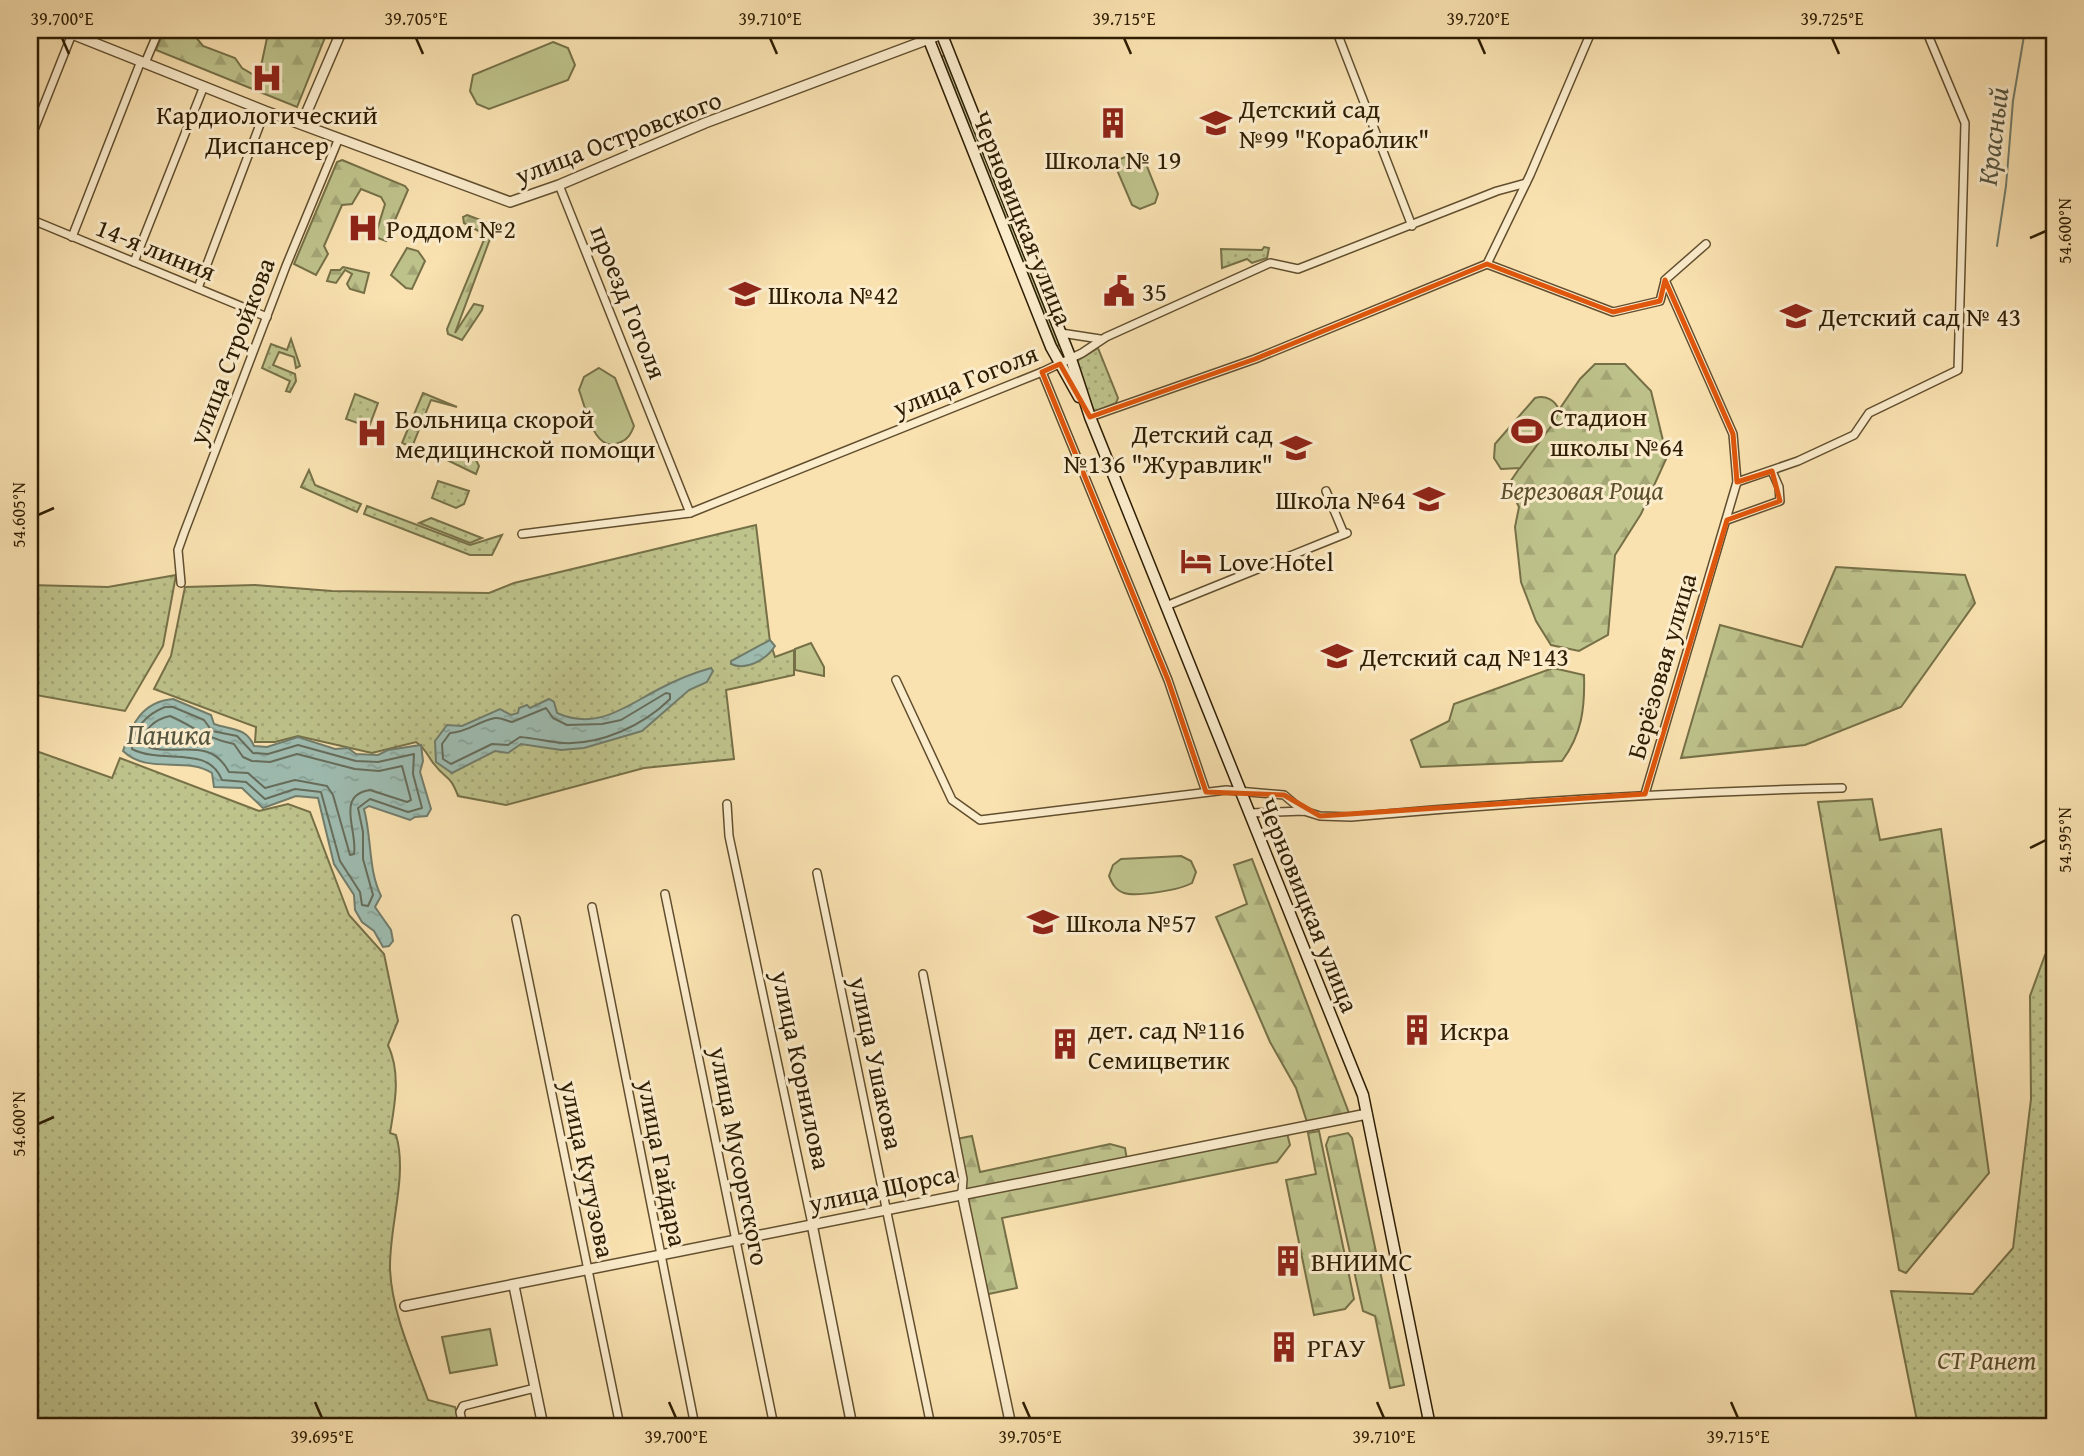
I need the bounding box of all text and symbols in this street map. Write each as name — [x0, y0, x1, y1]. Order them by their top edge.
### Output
text: 39.700°E — [30, 5, 94, 32]
text: 39.705°E — [384, 5, 448, 32]
text: 39.710°E — [738, 5, 802, 32]
text: 39.715°E — [1092, 5, 1156, 32]
text: 39.720°E — [1446, 5, 1510, 32]
text: 39.725°E — [1800, 5, 1864, 32]
hospital icon: Кардиологический Диспансер — [250, 61, 284, 95]
street label: улица Островского — [508, 80, 727, 195]
water label: Красный — [1966, 84, 2018, 188]
place label: Детский сад №99 "Кораблик" — [1238, 89, 1430, 158]
place label: Кардиологический Диспансер — [156, 95, 378, 164]
street label: Черновицкая улица — [962, 105, 1084, 332]
building icon: Школа № 19 — [1096, 106, 1130, 140]
school or university icon: Детский сад №99 "Кораблик" — [1199, 106, 1233, 140]
place label: Школа № 19 — [1045, 140, 1181, 179]
text: 54.600°N — [2051, 198, 2078, 264]
street label: 14-я линия — [90, 207, 222, 291]
place label: Роддом №2 — [386, 209, 516, 248]
hospital icon: Роддом №2 — [346, 211, 380, 245]
street label: проезд Гоголя — [580, 219, 678, 385]
street label: улица Стройкова — [177, 251, 285, 451]
place label: 35 — [1142, 272, 1167, 311]
public building icon: 35 — [1102, 274, 1136, 308]
place label: Школа №42 — [768, 275, 899, 314]
school or university icon: Школа №42 — [728, 277, 762, 311]
place label: Детский сад № 43 — [1818, 297, 2021, 336]
school or university icon: Детский сад № 43 — [1779, 299, 1813, 333]
street label: улица Гоголя — [886, 333, 1043, 427]
place label: Стадион школы №64 — [1550, 397, 1684, 466]
place label: Больница скорой медицинской помощи — [395, 399, 656, 468]
place label: Детский сад №136 "Журавлик" — [1064, 414, 1273, 483]
sports icon: Стадион школы №64 — [1510, 414, 1544, 448]
hospital icon: Больница скорой медицинской помощи — [355, 416, 389, 450]
school or university icon: Детский сад №136 "Журавлик" — [1279, 431, 1313, 465]
park label: Березовая Роща — [1500, 470, 1664, 509]
place label: Школа №64 — [1275, 480, 1406, 519]
text: 54.605°N — [5, 482, 32, 548]
school or university icon: Школа №64 — [1412, 482, 1446, 516]
place label: Love Hotel — [1219, 542, 1334, 581]
hotel icon: Love Hotel — [1179, 544, 1213, 578]
street label: Берёзовая улица — [1616, 568, 1706, 764]
place label: Детский сад №143 — [1359, 637, 1569, 676]
school or university icon: Детский сад №143 — [1320, 639, 1354, 673]
water label: Паника — [127, 713, 211, 754]
street label: Черновицкая улица — [1248, 792, 1370, 1019]
text: 54.595°N — [2051, 807, 2078, 873]
place label: Школа №57 — [1066, 903, 1197, 942]
school or university icon: Школа №57 — [1026, 905, 1060, 939]
street label: улица Корнилова — [762, 966, 842, 1174]
street label: улица Ушакова — [839, 972, 914, 1154]
place label: дет. сад №116 Семицветик — [1088, 1010, 1245, 1079]
place label: Искра — [1440, 1011, 1510, 1050]
building icon: Искра — [1400, 1013, 1434, 1047]
building icon: дет. сад №116 Семицветик — [1048, 1027, 1082, 1061]
street label: улица Мусоргского — [699, 1042, 780, 1269]
street label: улица Гайдара — [628, 1075, 698, 1250]
street label: улица Кутузова — [550, 1076, 626, 1262]
text: 54.600°N — [5, 1091, 32, 1157]
street label: улица Щорса — [804, 1153, 960, 1223]
place label: ВНИИМС — [1311, 1242, 1413, 1281]
building icon: ВНИИМС — [1271, 1244, 1305, 1278]
place label: РГАУ — [1307, 1328, 1365, 1367]
building icon: РГАУ — [1267, 1330, 1301, 1364]
park label: СТ Ранет — [1937, 1340, 2037, 1379]
text: 39.695°E — [290, 1423, 354, 1450]
text: 39.700°E — [644, 1423, 708, 1450]
text: 39.705°E — [998, 1423, 1062, 1450]
text: 39.710°E — [1352, 1423, 1416, 1450]
text: 39.715°E — [1706, 1423, 1770, 1450]

